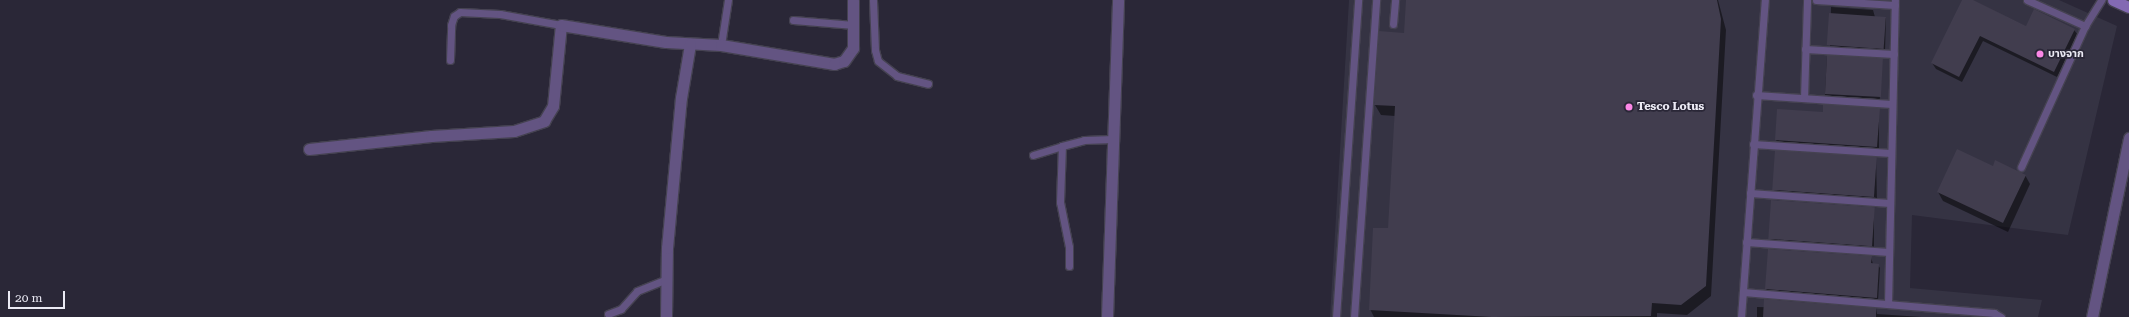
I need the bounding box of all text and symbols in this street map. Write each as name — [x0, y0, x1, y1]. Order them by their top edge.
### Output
place label: บางจาก — [2048, 47, 2084, 61]
marker: บางจาก — [2035, 49, 2045, 59]
place label: Tesco Lotus — [1637, 100, 1704, 114]
marker: Tesco Lotus — [1624, 102, 1634, 112]
scale bar — [10, 283, 67, 309]
text: 20 m — [15, 291, 42, 305]

